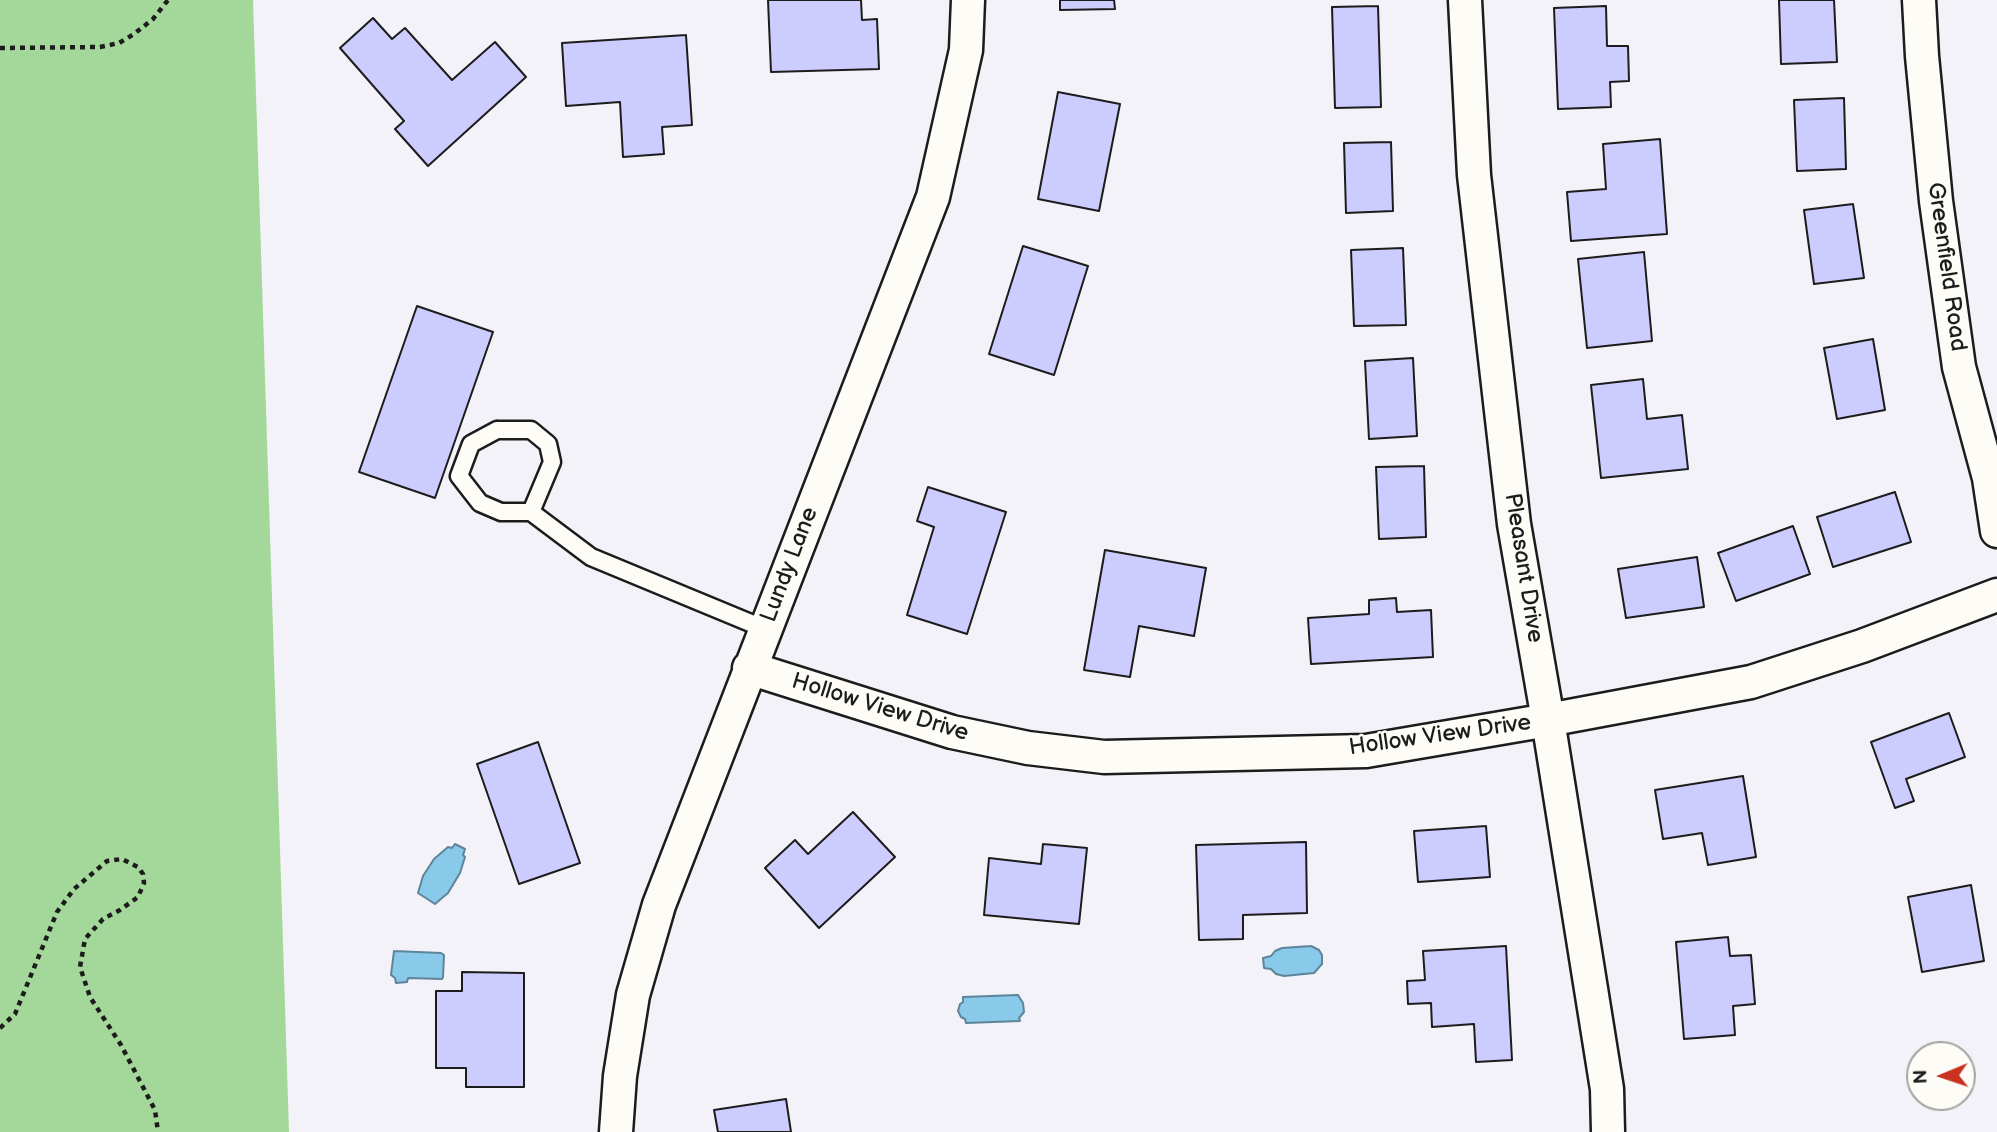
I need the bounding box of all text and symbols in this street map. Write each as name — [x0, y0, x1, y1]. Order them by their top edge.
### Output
street label: Greenfield Road — [1920, 181, 1972, 353]
street label: Pleasant Drive — [1498, 491, 1548, 645]
street label: Lundy Lane — [755, 504, 825, 626]
street label: Hollow View Drive — [788, 668, 972, 748]
street label: Hollow View Drive — [1347, 710, 1533, 762]
north arrow — [1906, 1041, 1976, 1111]
text: N — [1910, 1069, 1933, 1084]

